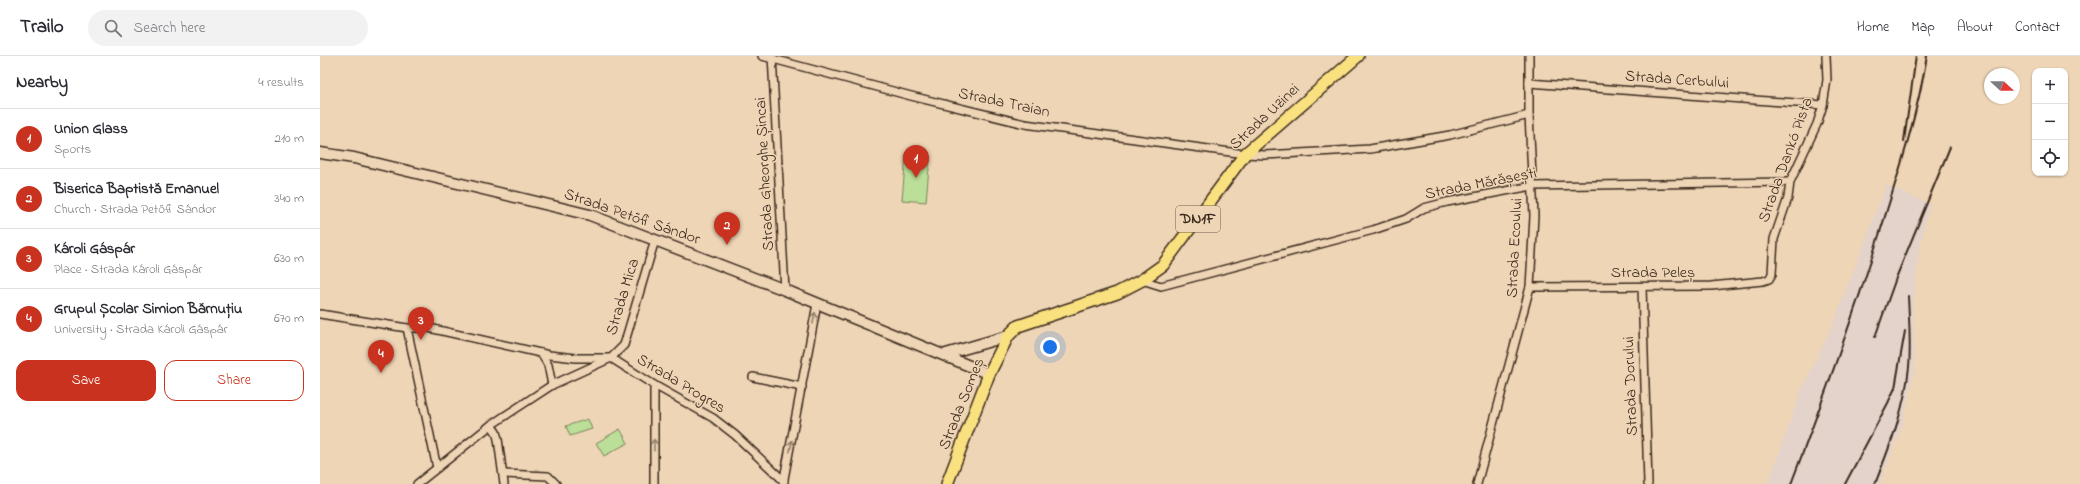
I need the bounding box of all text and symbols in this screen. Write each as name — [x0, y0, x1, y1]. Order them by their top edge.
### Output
search box — [88, 10, 368, 46]
text: Trailo — [20, 14, 64, 41]
icon: search — [102, 17, 124, 39]
text: Search here — [134, 17, 205, 39]
text: Home — [1857, 17, 1889, 38]
text: Map — [1911, 17, 1935, 38]
text: About — [1957, 17, 1993, 38]
text: Contact — [2015, 17, 2060, 38]
street label: Strada Cerbului — [1624, 64, 1730, 96]
north arrow — [1984, 68, 2020, 104]
map controls — [2032, 68, 2068, 176]
button: + — [2032, 68, 2068, 104]
text: Nearby — [16, 70, 68, 95]
text: 4 results — [258, 73, 304, 92]
street label: Strada Uzinei — [1224, 78, 1306, 156]
street label: Strada Traian — [956, 82, 1052, 124]
street label: Strada Dankó Pista — [1752, 94, 1820, 226]
street label: Strada Gheorghe Șincai — [749, 96, 781, 251]
button: − — [2032, 104, 2068, 140]
text: Union Glass — [54, 118, 128, 140]
text: 1 — [27, 129, 31, 148]
text: 210 m — [274, 129, 304, 148]
text: Sports — [54, 140, 91, 159]
button: locate — [2032, 140, 2068, 176]
pin: 1 — [903, 145, 929, 178]
street label: Strada Mărășești — [1423, 161, 1539, 207]
text: Biserica Baptistă Emanuel — [54, 178, 219, 200]
street label: Strada Petőfi Sándor — [561, 182, 703, 252]
text: 2 — [26, 189, 32, 208]
text: 340 m — [274, 189, 304, 208]
street label: Strada Ecoului — [1500, 197, 1530, 298]
text: Church · Strada Petőfi Sándor — [54, 200, 216, 219]
road number: DN1F — [1176, 206, 1220, 232]
pin: 2 — [714, 212, 740, 245]
text: Károli Gáspár — [54, 238, 135, 260]
text: 3 — [26, 249, 32, 268]
text: 630 m — [274, 249, 304, 268]
street label: Strada Mica — [600, 256, 646, 338]
text: Place · Strada Károli Gáspár — [54, 260, 202, 279]
street label: Strada Peleș — [1611, 261, 1695, 285]
text: Grupul Școlar Simion Bărnuțiu — [54, 298, 242, 320]
pin: 3 — [408, 307, 434, 340]
text: 4 — [26, 309, 32, 328]
text: 670 m — [274, 309, 304, 328]
one-way arrow — [811, 312, 819, 325]
text: University · Strada Károli Gáspár — [54, 320, 227, 339]
street label: Strada Dorului — [1617, 336, 1645, 436]
your location — [1040, 337, 1060, 357]
pin: 4 — [368, 340, 394, 373]
street label: Strada Progres — [632, 348, 730, 420]
street label: Strada Someș — [933, 354, 991, 454]
button: Save — [16, 360, 156, 401]
button: Share — [164, 360, 304, 401]
one-way arrow — [650, 439, 658, 452]
one-way arrow — [787, 440, 795, 453]

